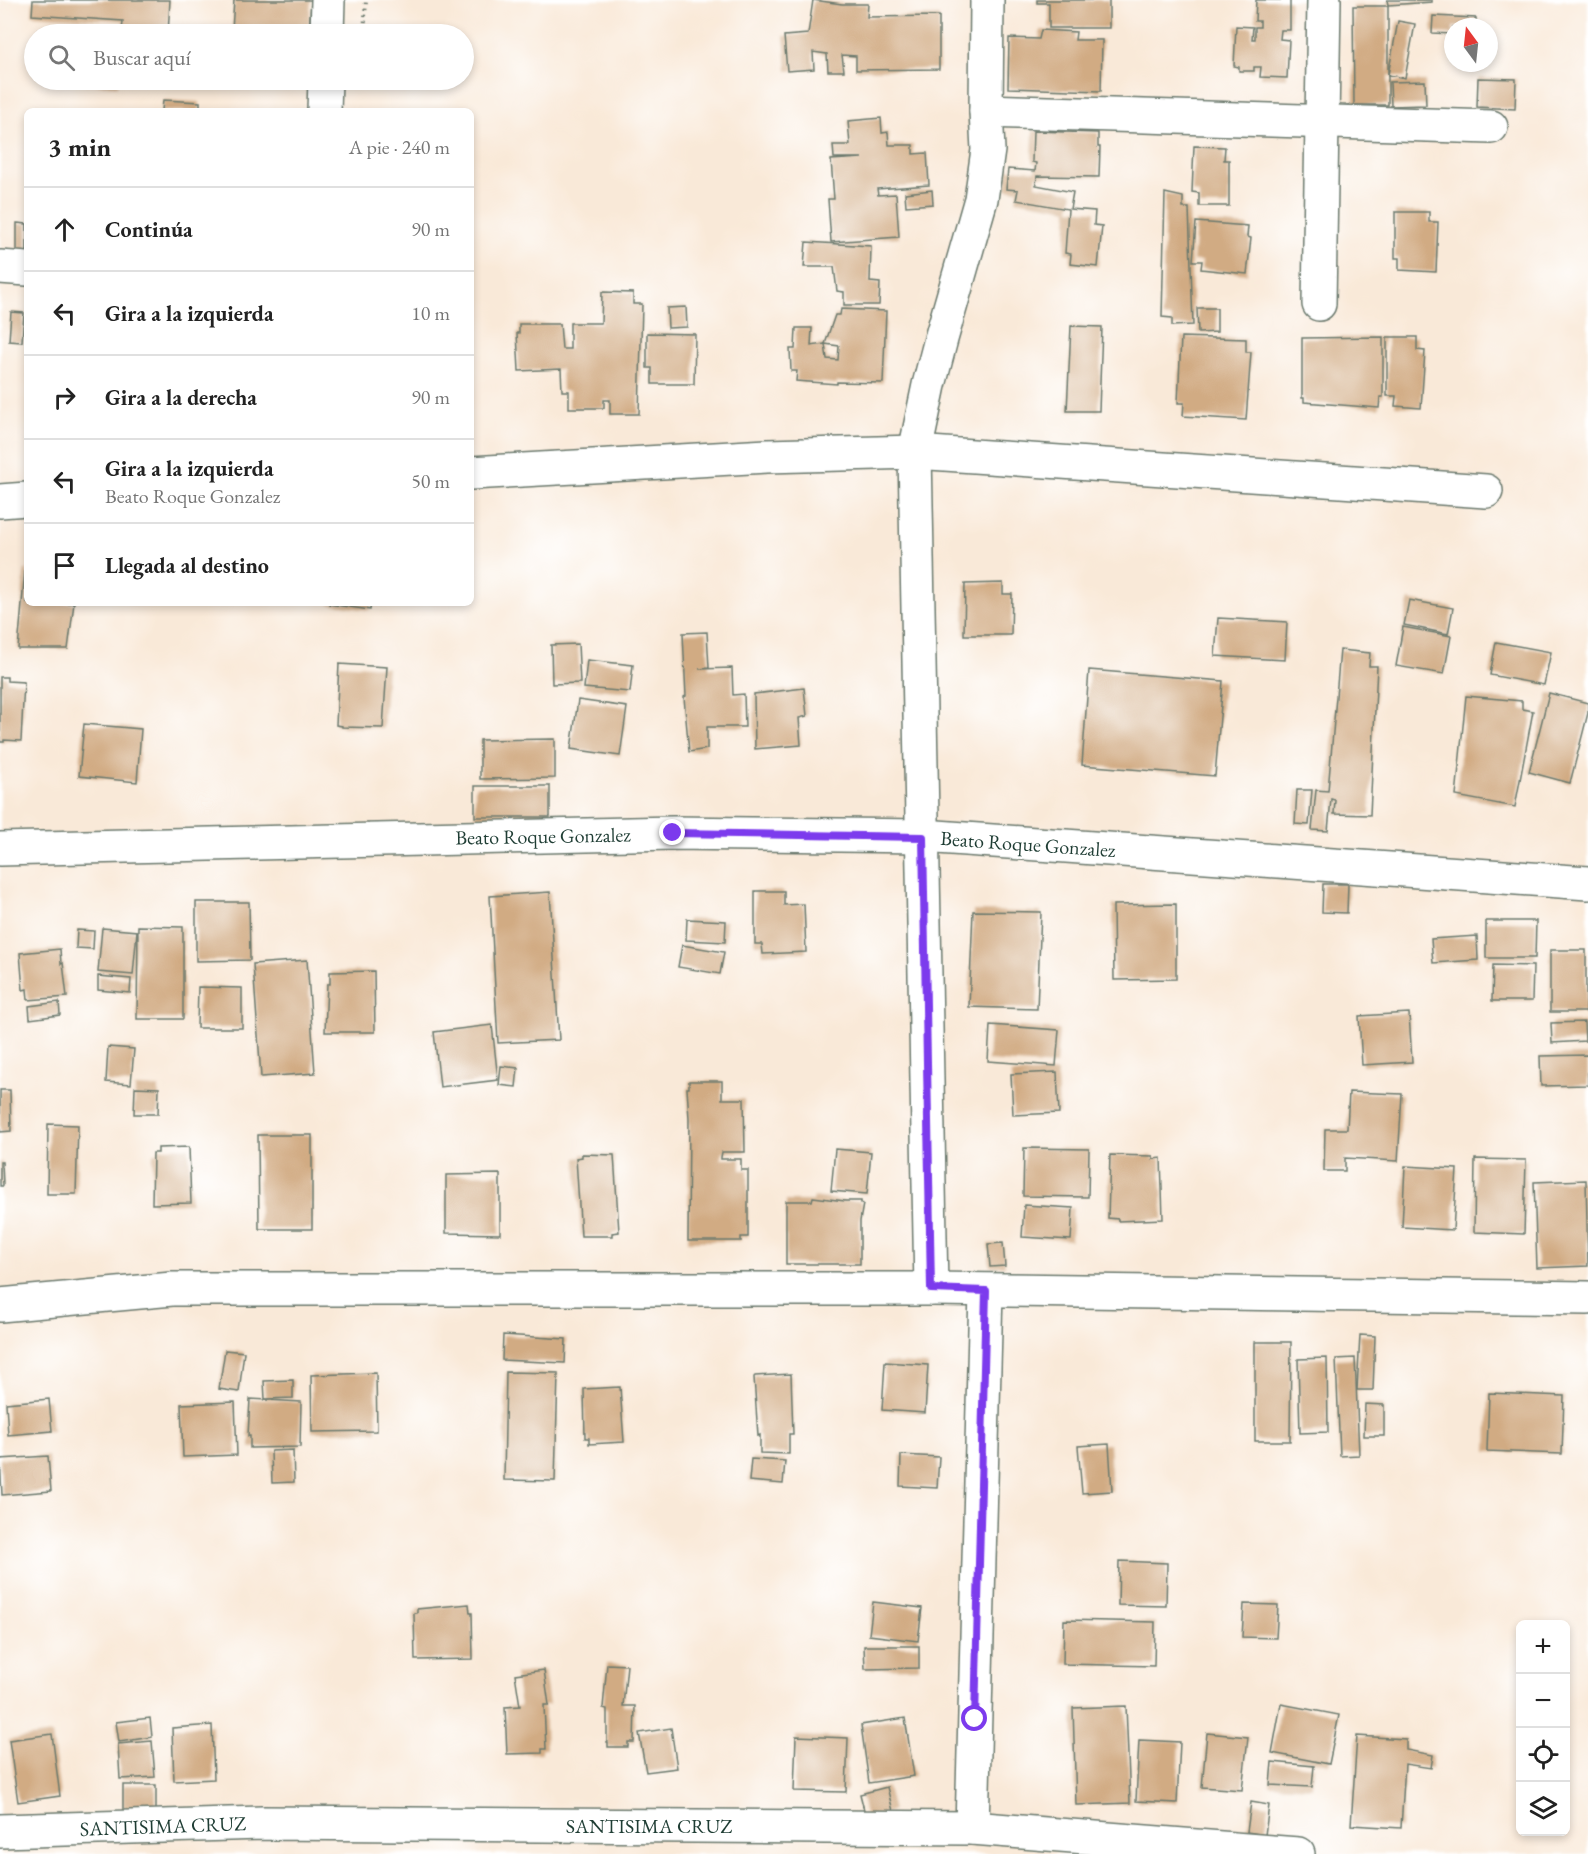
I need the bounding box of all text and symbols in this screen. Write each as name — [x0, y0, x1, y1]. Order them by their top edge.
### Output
north arrow — [1444, 18, 1498, 72]
search box — [24, 24, 474, 90]
icon: search — [45, 41, 78, 74]
text: Buscar aquí — [93, 43, 191, 72]
text: 3 min — [48, 130, 111, 164]
text: A pie · 240 m — [349, 134, 450, 160]
icon: ahead — [48, 213, 81, 246]
text: Continúa — [105, 215, 193, 244]
text: 90 m — [411, 216, 450, 242]
icon: left — [48, 297, 81, 330]
text: Gira a la izquierda — [105, 299, 274, 328]
text: 10 m — [411, 300, 450, 326]
icon: right — [48, 381, 81, 414]
text: Gira a la derecha — [105, 383, 257, 412]
text: 90 m — [411, 384, 450, 410]
text: Gira a la izquierda — [105, 454, 274, 483]
icon: left — [48, 465, 81, 498]
text: 50 m — [411, 468, 450, 494]
text: Beato Roque Gonzalez — [105, 483, 280, 509]
icon: arrive — [48, 549, 81, 582]
text: Llegada al destino — [105, 551, 269, 580]
route end — [659, 819, 685, 845]
street label: Beato Roque Gonzalez — [455, 821, 631, 851]
street label: Beato Roque Gonzalez — [940, 825, 1117, 863]
map controls — [1516, 1620, 1570, 1836]
button: + — [1516, 1620, 1570, 1674]
button: − — [1516, 1674, 1570, 1728]
route start — [961, 1705, 987, 1731]
button: locate — [1516, 1728, 1570, 1782]
button: layers — [1516, 1782, 1570, 1836]
street label: SANTISIMA CRUZ — [79, 1810, 247, 1842]
street label: SANTISIMA CRUZ — [566, 1813, 732, 1839]

